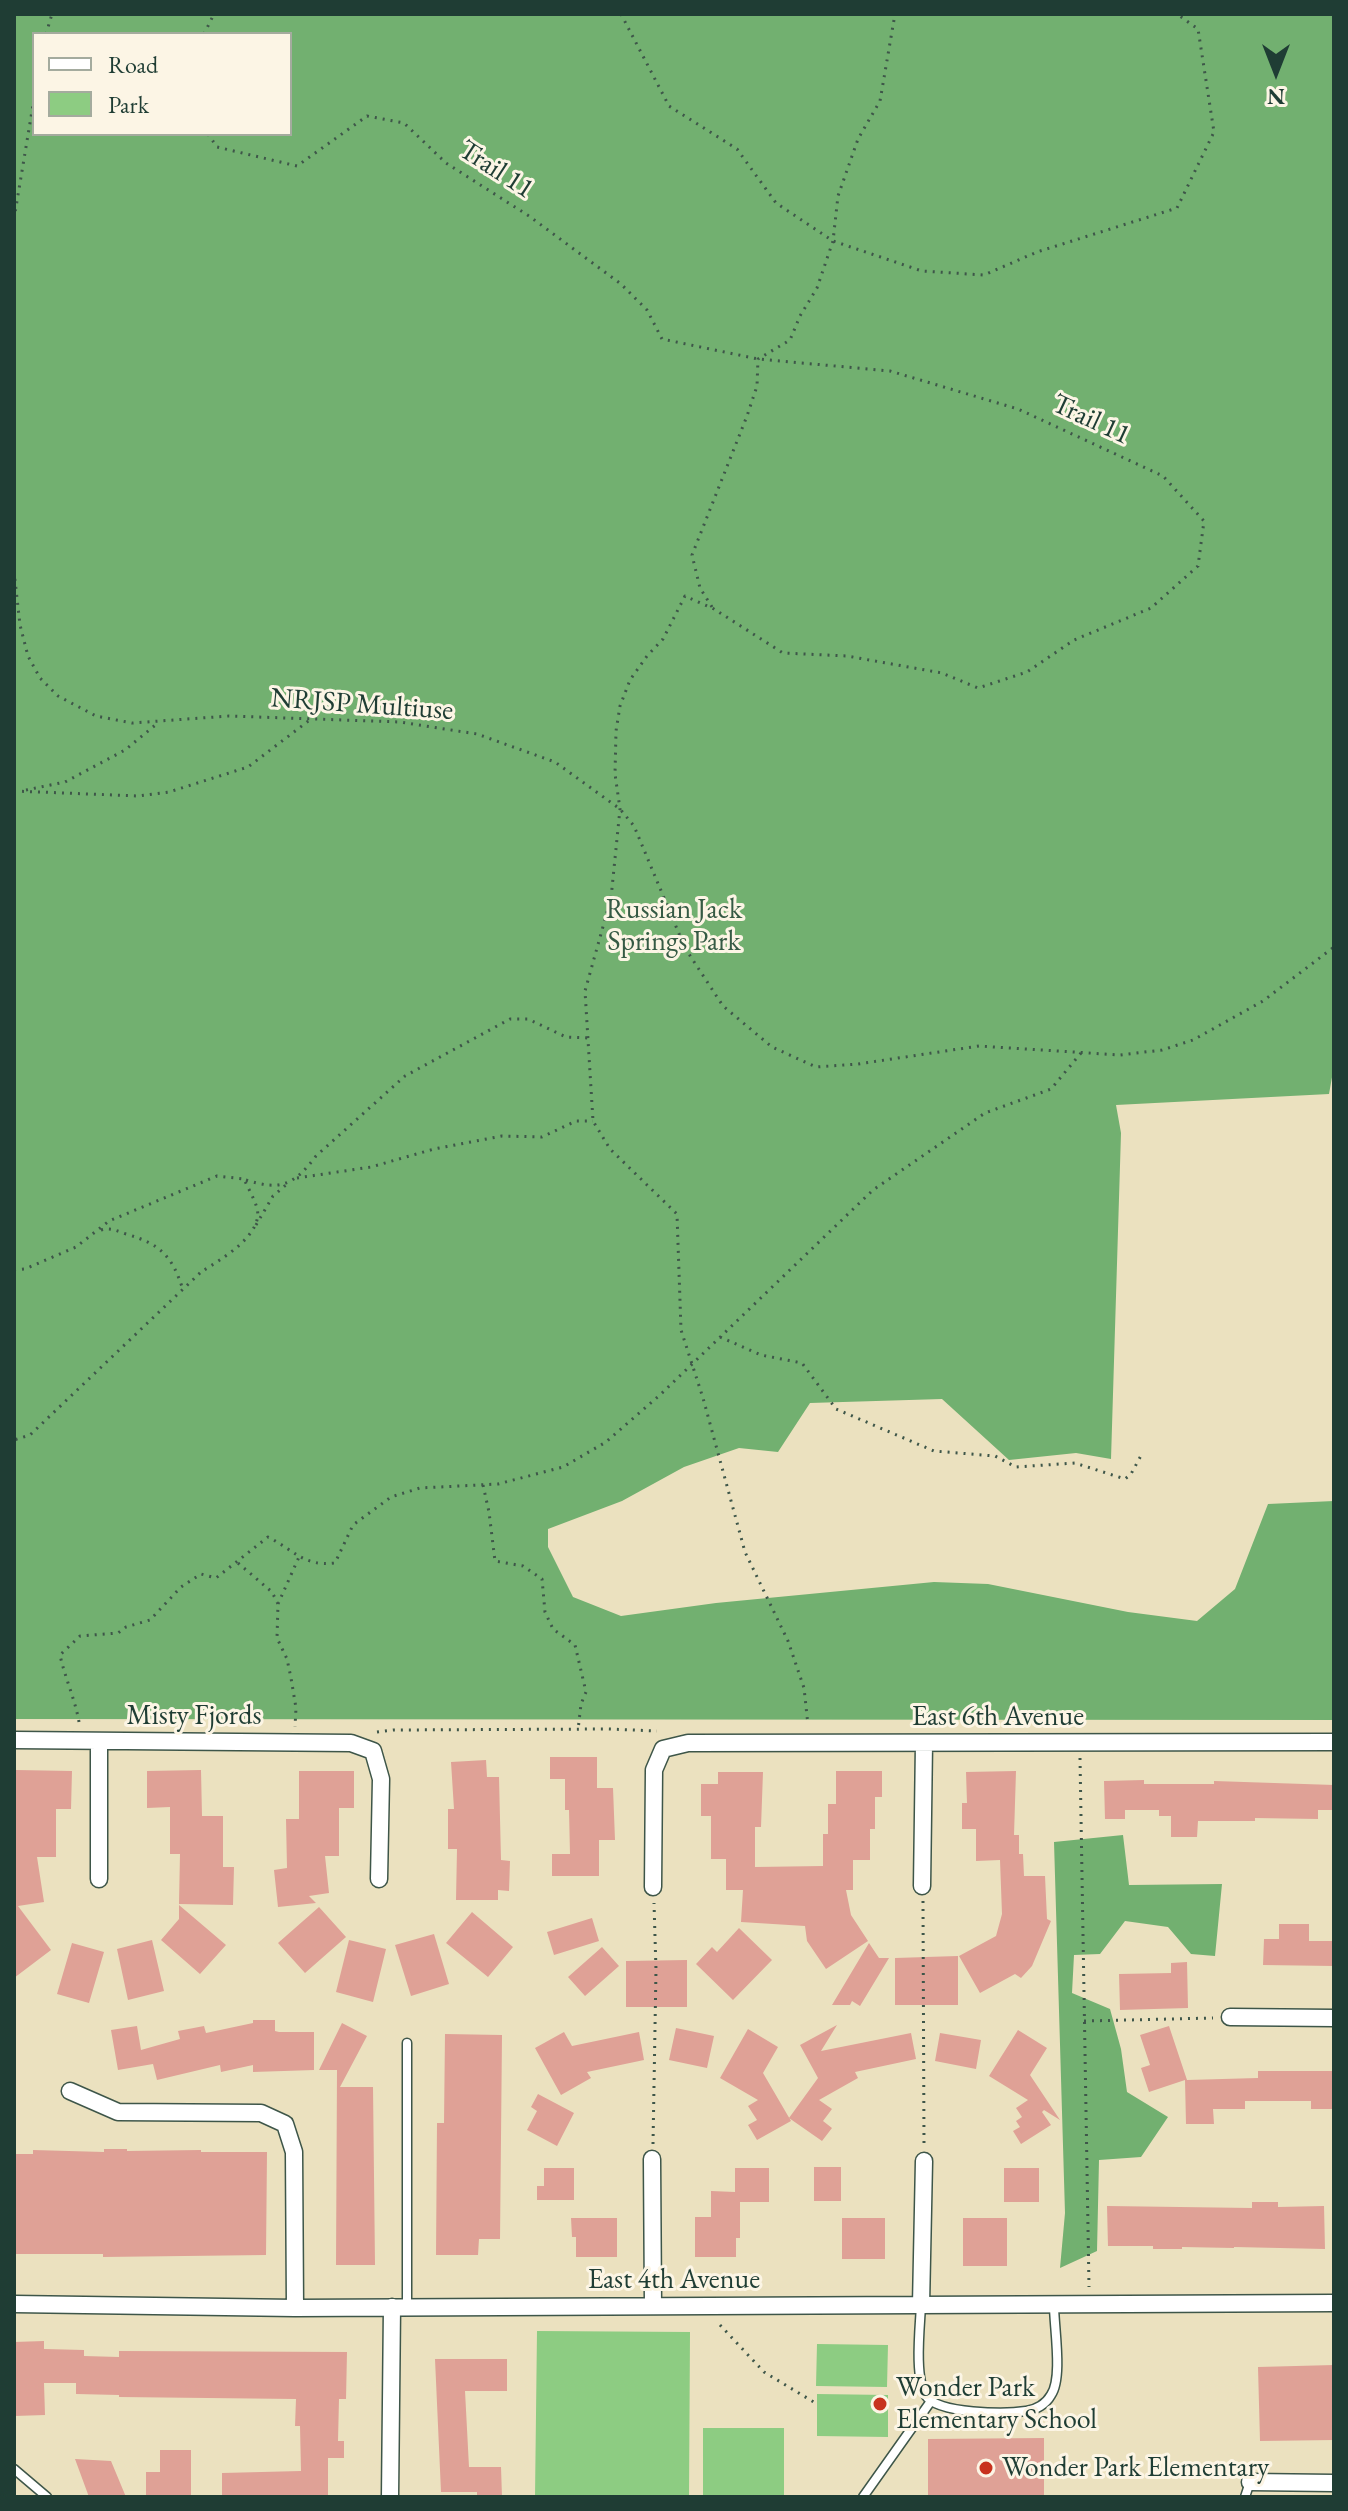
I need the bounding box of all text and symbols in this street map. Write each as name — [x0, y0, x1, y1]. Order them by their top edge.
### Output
legend — [32, 32, 292, 136]
north arrow — [1236, 32, 1316, 112]
text: Road — [108, 49, 158, 80]
text: N — [1267, 82, 1285, 111]
text: Park — [108, 89, 149, 120]
street label: Trail 11 — [452, 133, 540, 207]
street label: Trail 11 — [1046, 387, 1136, 453]
street label: NRJSP Multiuse — [270, 682, 454, 728]
park label: Russian Jack Springs Park — [606, 893, 742, 959]
street label: Misty Fjords — [127, 1699, 261, 1733]
street label: East 6th Avenue — [912, 1700, 1084, 1734]
street label: East 4th Avenue — [588, 2263, 760, 2297]
place label: Wonder Park Elementary School — [896, 2371, 1097, 2437]
marker: Wonder Park Elementary School — [871, 2395, 889, 2413]
place label: Wonder Park Elementary — [1002, 2451, 1269, 2485]
marker: Wonder Park Elementary — [977, 2459, 995, 2477]

